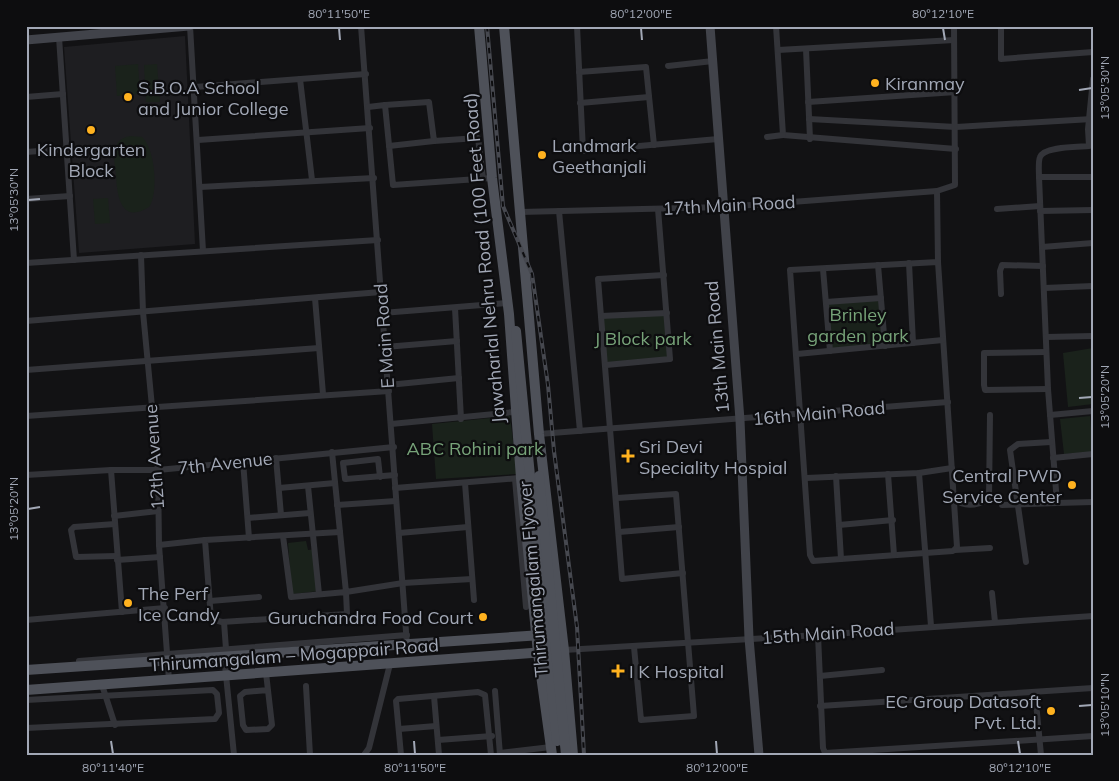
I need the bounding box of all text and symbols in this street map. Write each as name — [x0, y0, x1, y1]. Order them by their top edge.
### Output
text: 80°11'50"E — [308, 6, 370, 21]
text: 80°12'00"E — [610, 6, 672, 21]
text: 80°12'10"E — [912, 6, 974, 21]
text: 13°05'30"N — [1097, 56, 1112, 120]
place label: Kiranmay — [885, 72, 965, 95]
place label: S.B.O.A School and Junior College — [138, 76, 288, 120]
marker: Kiranmay — [869, 77, 881, 89]
marker: S.B.O.A School and Junior College — [122, 91, 134, 103]
street label: Jawaharlal Nehru Road (100 Feet Road) — [458, 92, 510, 424]
marker: Kindergarten Block — [85, 124, 97, 136]
place label: Landmark Geethanjali — [552, 134, 647, 178]
place label: Kindergarten Block — [37, 138, 145, 182]
marker: Landmark Geethanjali — [536, 149, 548, 161]
text: 13°05'30"N — [6, 168, 21, 232]
street label: 17th Main Road — [662, 190, 796, 220]
street label: 13th Main Road — [700, 280, 734, 414]
street label: E Main Road — [369, 283, 399, 389]
park label: Brinley garden park — [807, 303, 909, 347]
park label: J Block park — [594, 327, 693, 350]
text: 13°05'20"N — [1097, 365, 1112, 429]
street label: 16th Main Road — [752, 396, 886, 430]
street label: 12th Avenue — [139, 403, 169, 511]
place label: Sri Devi Speciality Hospial — [639, 435, 787, 479]
park label: ABC Rohini park — [407, 437, 544, 460]
street label: 7th Avenue — [177, 447, 273, 479]
marker: Sri Devi Speciality Hospial — [621, 449, 635, 463]
place label: Central PWD Service Center — [942, 464, 1062, 508]
text: 13°05'20"N — [6, 477, 21, 541]
marker: Central PWD Service Center — [1066, 479, 1078, 491]
street label: Thirumangalam Flyover — [513, 480, 553, 678]
place label: The Perf Ice Candy — [138, 582, 220, 626]
marker: The Perf Ice Candy — [122, 597, 134, 609]
place label: Guruchandra Food Court — [268, 606, 473, 629]
marker: Guruchandra Food Court — [477, 611, 489, 623]
street label: 15th Main Road — [761, 617, 895, 649]
street label: Thirumangalam – Mogappair Road — [148, 633, 440, 677]
place label: I K Hospital — [629, 660, 724, 683]
marker: I K Hospital — [611, 664, 625, 678]
text: 13°05'10"N — [1097, 673, 1112, 737]
place label: EC Group Datasoft Pvt. Ltd. — [885, 690, 1041, 734]
marker: EC Group Datasoft Pvt. Ltd. — [1045, 705, 1057, 717]
text: 80°11'40"E — [82, 760, 144, 775]
text: 80°11'50"E — [384, 760, 446, 775]
text: 80°12'00"E — [686, 760, 748, 775]
text: 80°12'10"E — [989, 760, 1051, 775]

